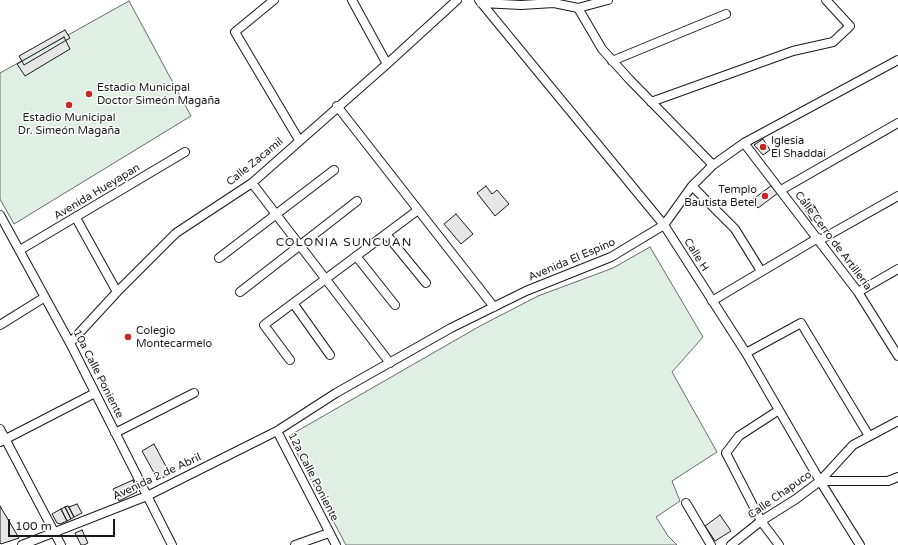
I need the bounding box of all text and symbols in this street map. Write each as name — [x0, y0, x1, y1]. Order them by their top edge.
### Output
place label: Estadio Municipal Doctor Simeón Magaña — [97, 81, 220, 107]
marker: Estadio Municipal Doctor Simeón Magaña — [84, 89, 94, 99]
marker: Estadio Municipal Dr. Simeón Magaña — [64, 100, 74, 110]
place label: Estadio Municipal Dr. Simeón Magaña — [18, 111, 120, 137]
place label: Iglesia El Shaddai — [771, 134, 826, 160]
street label: Calle Zacamil — [224, 135, 286, 189]
marker: Iglesia El Shaddai — [758, 142, 768, 152]
street label: Avenida Hueyapan — [52, 161, 142, 223]
place label: Templo Bautista Betel — [684, 183, 757, 209]
street label: Calle Cerro de Artillería — [792, 189, 874, 293]
marker: Templo Bautista Betel — [760, 191, 770, 201]
district label: COLONIA SUNCUAN — [276, 236, 412, 250]
street label: Avenida El Espino — [527, 236, 617, 284]
street label: Calle H — [681, 236, 711, 274]
place label: Colegio Montecarmelo — [136, 324, 212, 350]
street label: 10a Calle Poniente — [70, 327, 126, 421]
marker: Colegio Montecarmelo — [123, 332, 133, 342]
street label: 12a Calle Poniente — [285, 430, 341, 524]
street label: Avenida 2 de Abril — [111, 451, 203, 503]
street label: Calle Chapuco — [745, 468, 815, 522]
scale bar — [10, 511, 117, 537]
text: 100 m — [15, 519, 52, 533]

